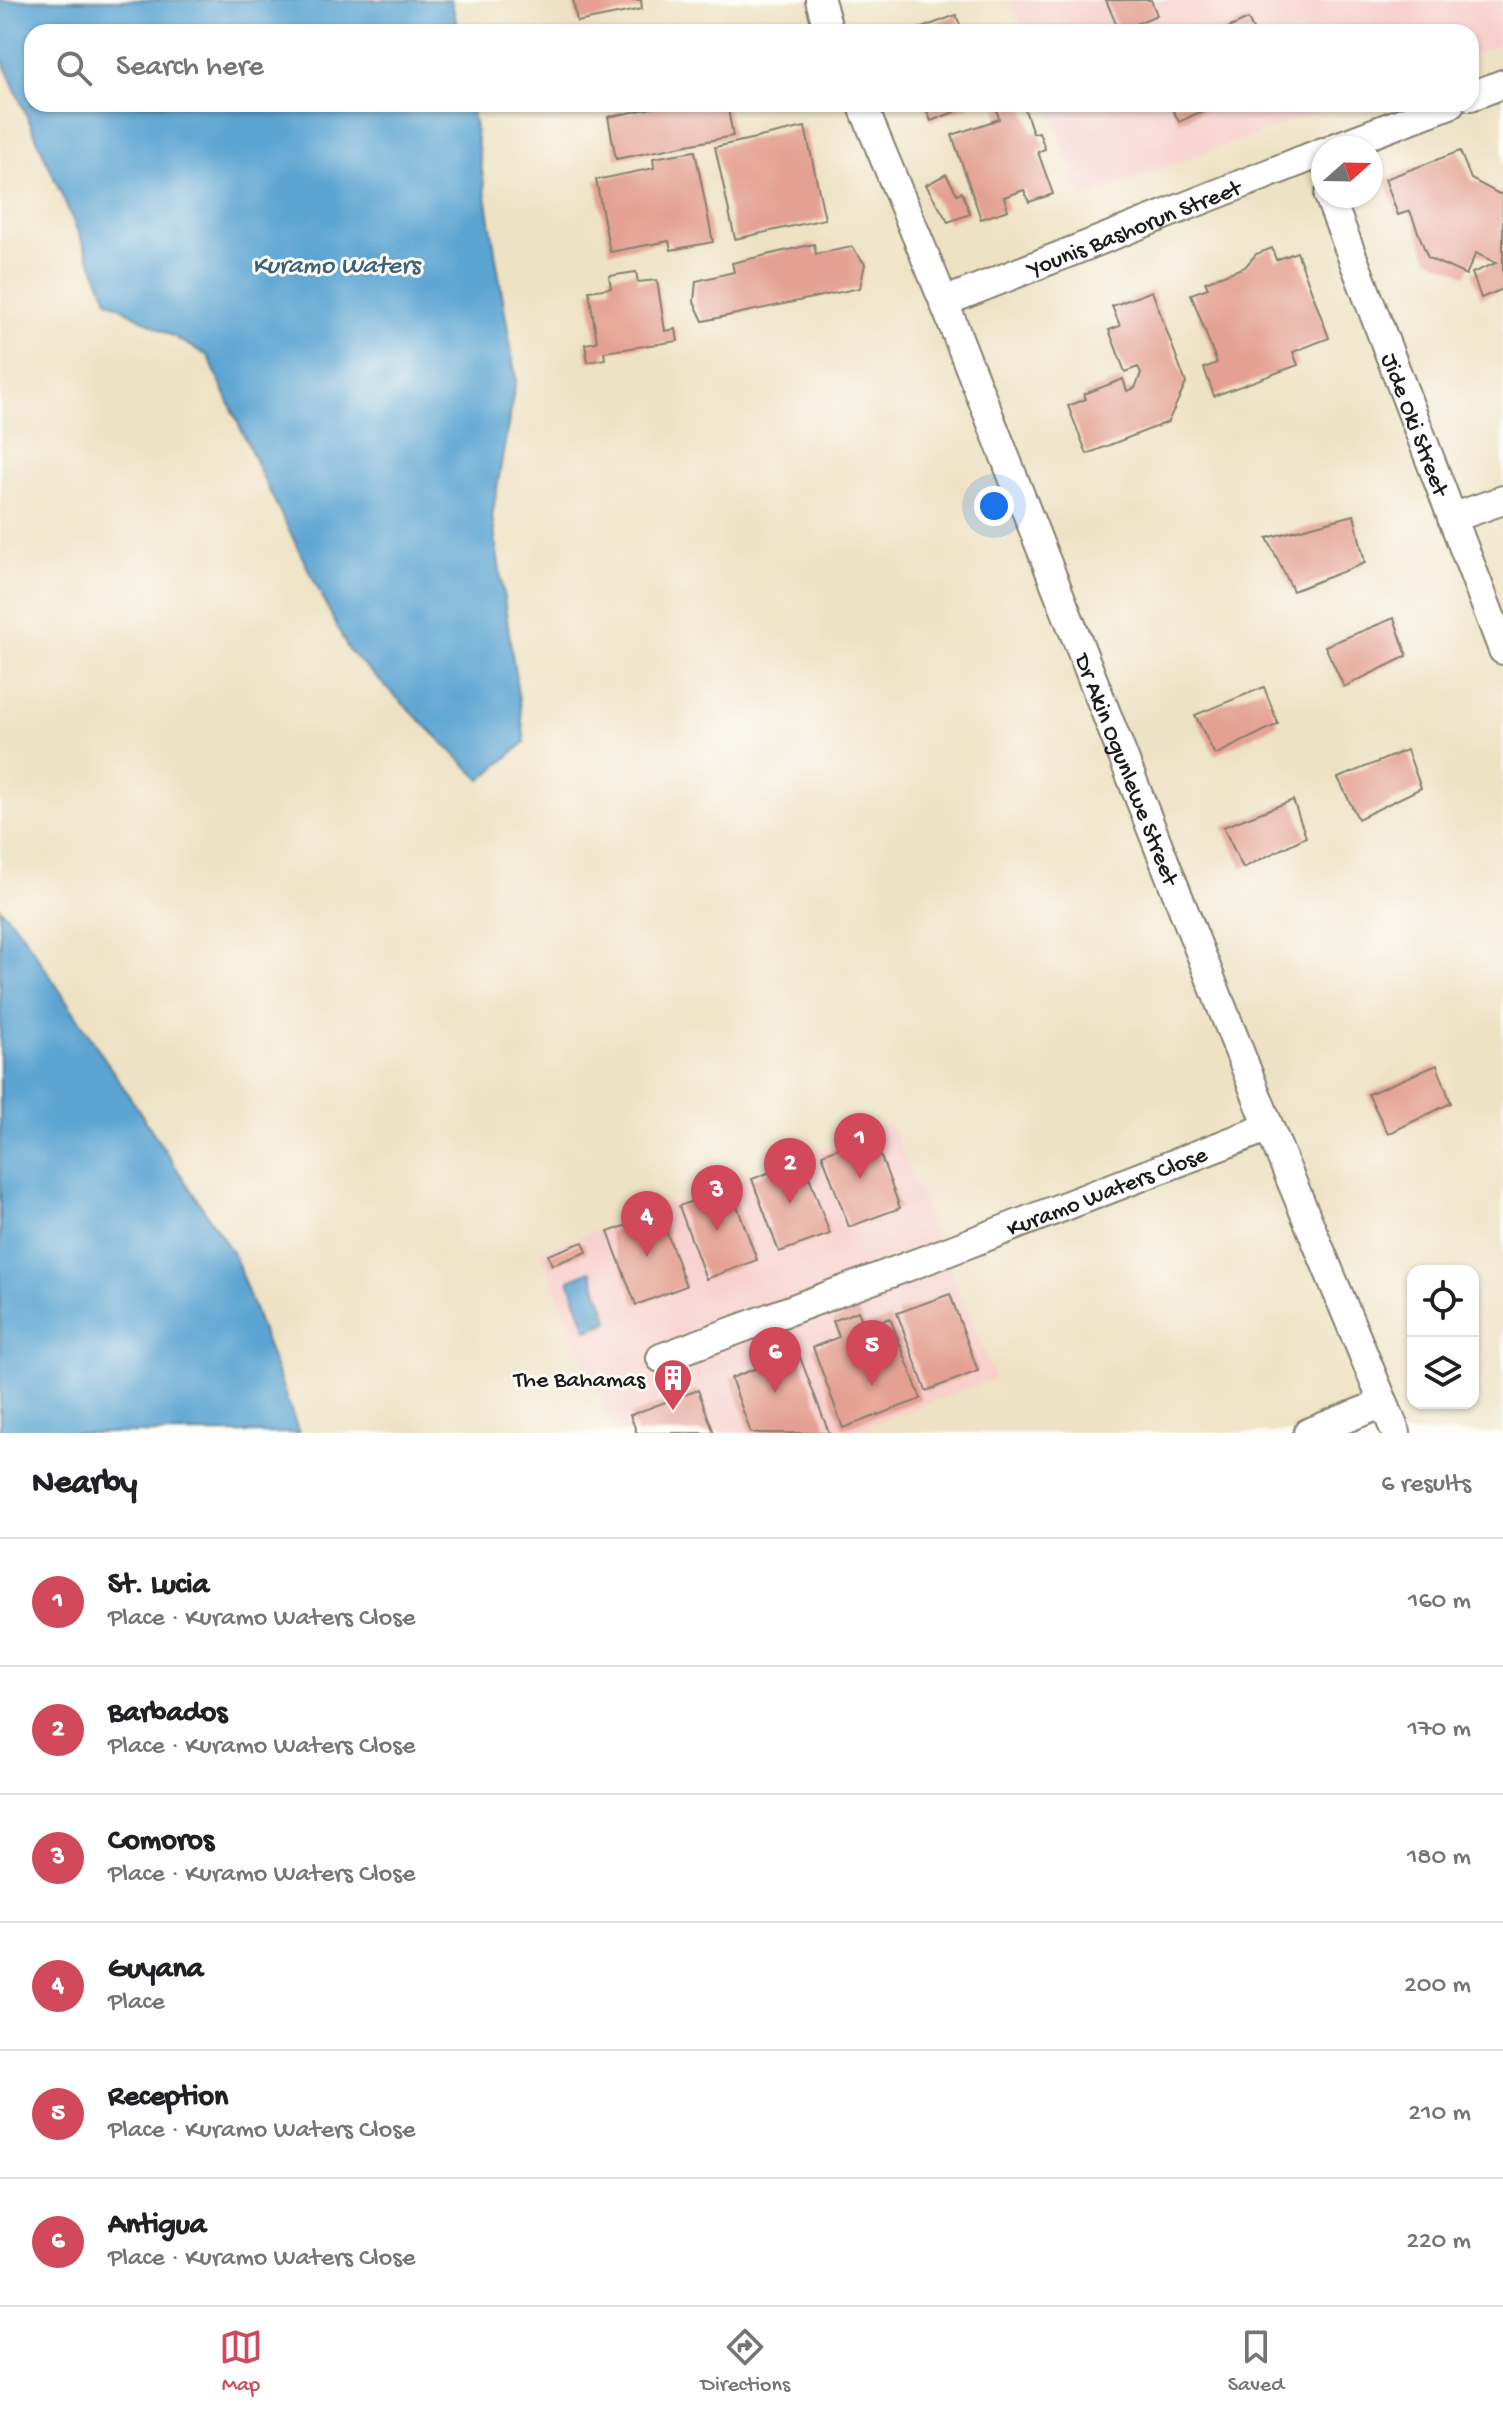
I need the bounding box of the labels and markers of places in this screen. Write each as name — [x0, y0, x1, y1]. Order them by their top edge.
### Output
pin: 1 — [834, 1113, 886, 1179]
pin: 2 — [764, 1138, 816, 1204]
pin: 3 — [691, 1165, 743, 1231]
pin: 4 — [621, 1191, 673, 1257]
pin: 5 — [846, 1320, 898, 1386]
pin: 6 — [749, 1327, 801, 1393]
building icon: The Bahamas — [652, 1357, 694, 1412]
place label: The Bahamas — [512, 1367, 646, 1396]

